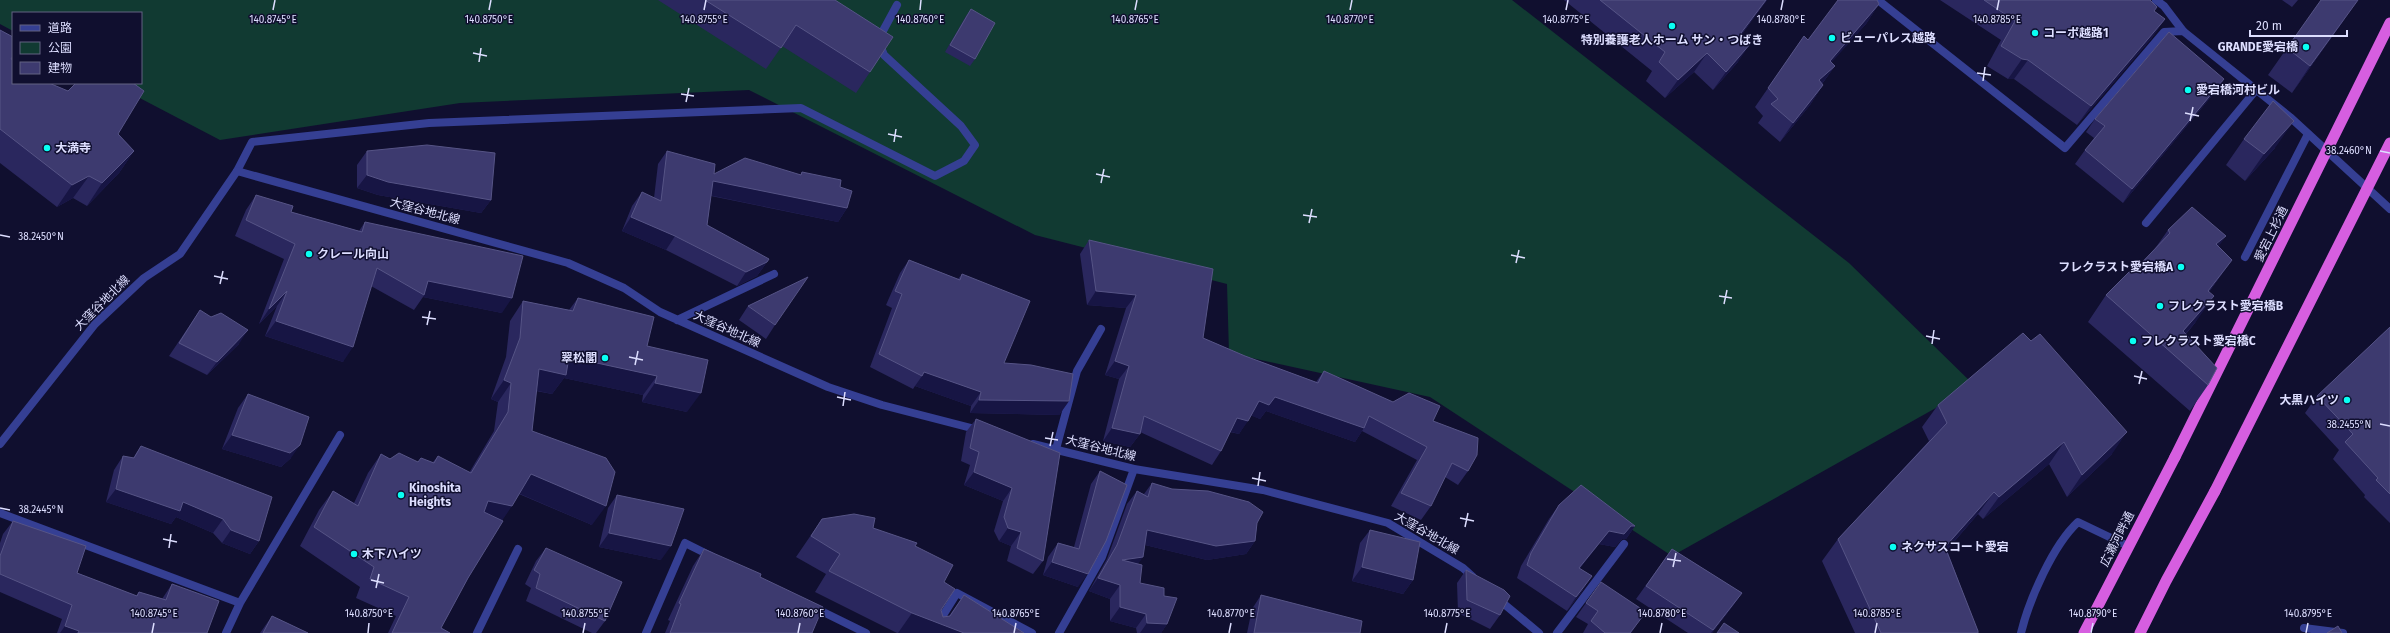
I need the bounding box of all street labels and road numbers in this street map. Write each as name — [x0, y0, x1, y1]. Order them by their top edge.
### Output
street label: 大窪谷地北線 — [388, 195, 462, 227]
street label: 愛宕上杉通 — [2252, 204, 2290, 264]
street label: 大窪谷地北線 — [72, 273, 132, 333]
street label: 大窪谷地北線 — [691, 308, 763, 350]
street label: 大窪谷地北線 — [1064, 432, 1138, 464]
street label: 大窪谷地北線 — [1392, 509, 1462, 557]
street label: 広瀬河畔通 — [2097, 509, 2137, 569]

